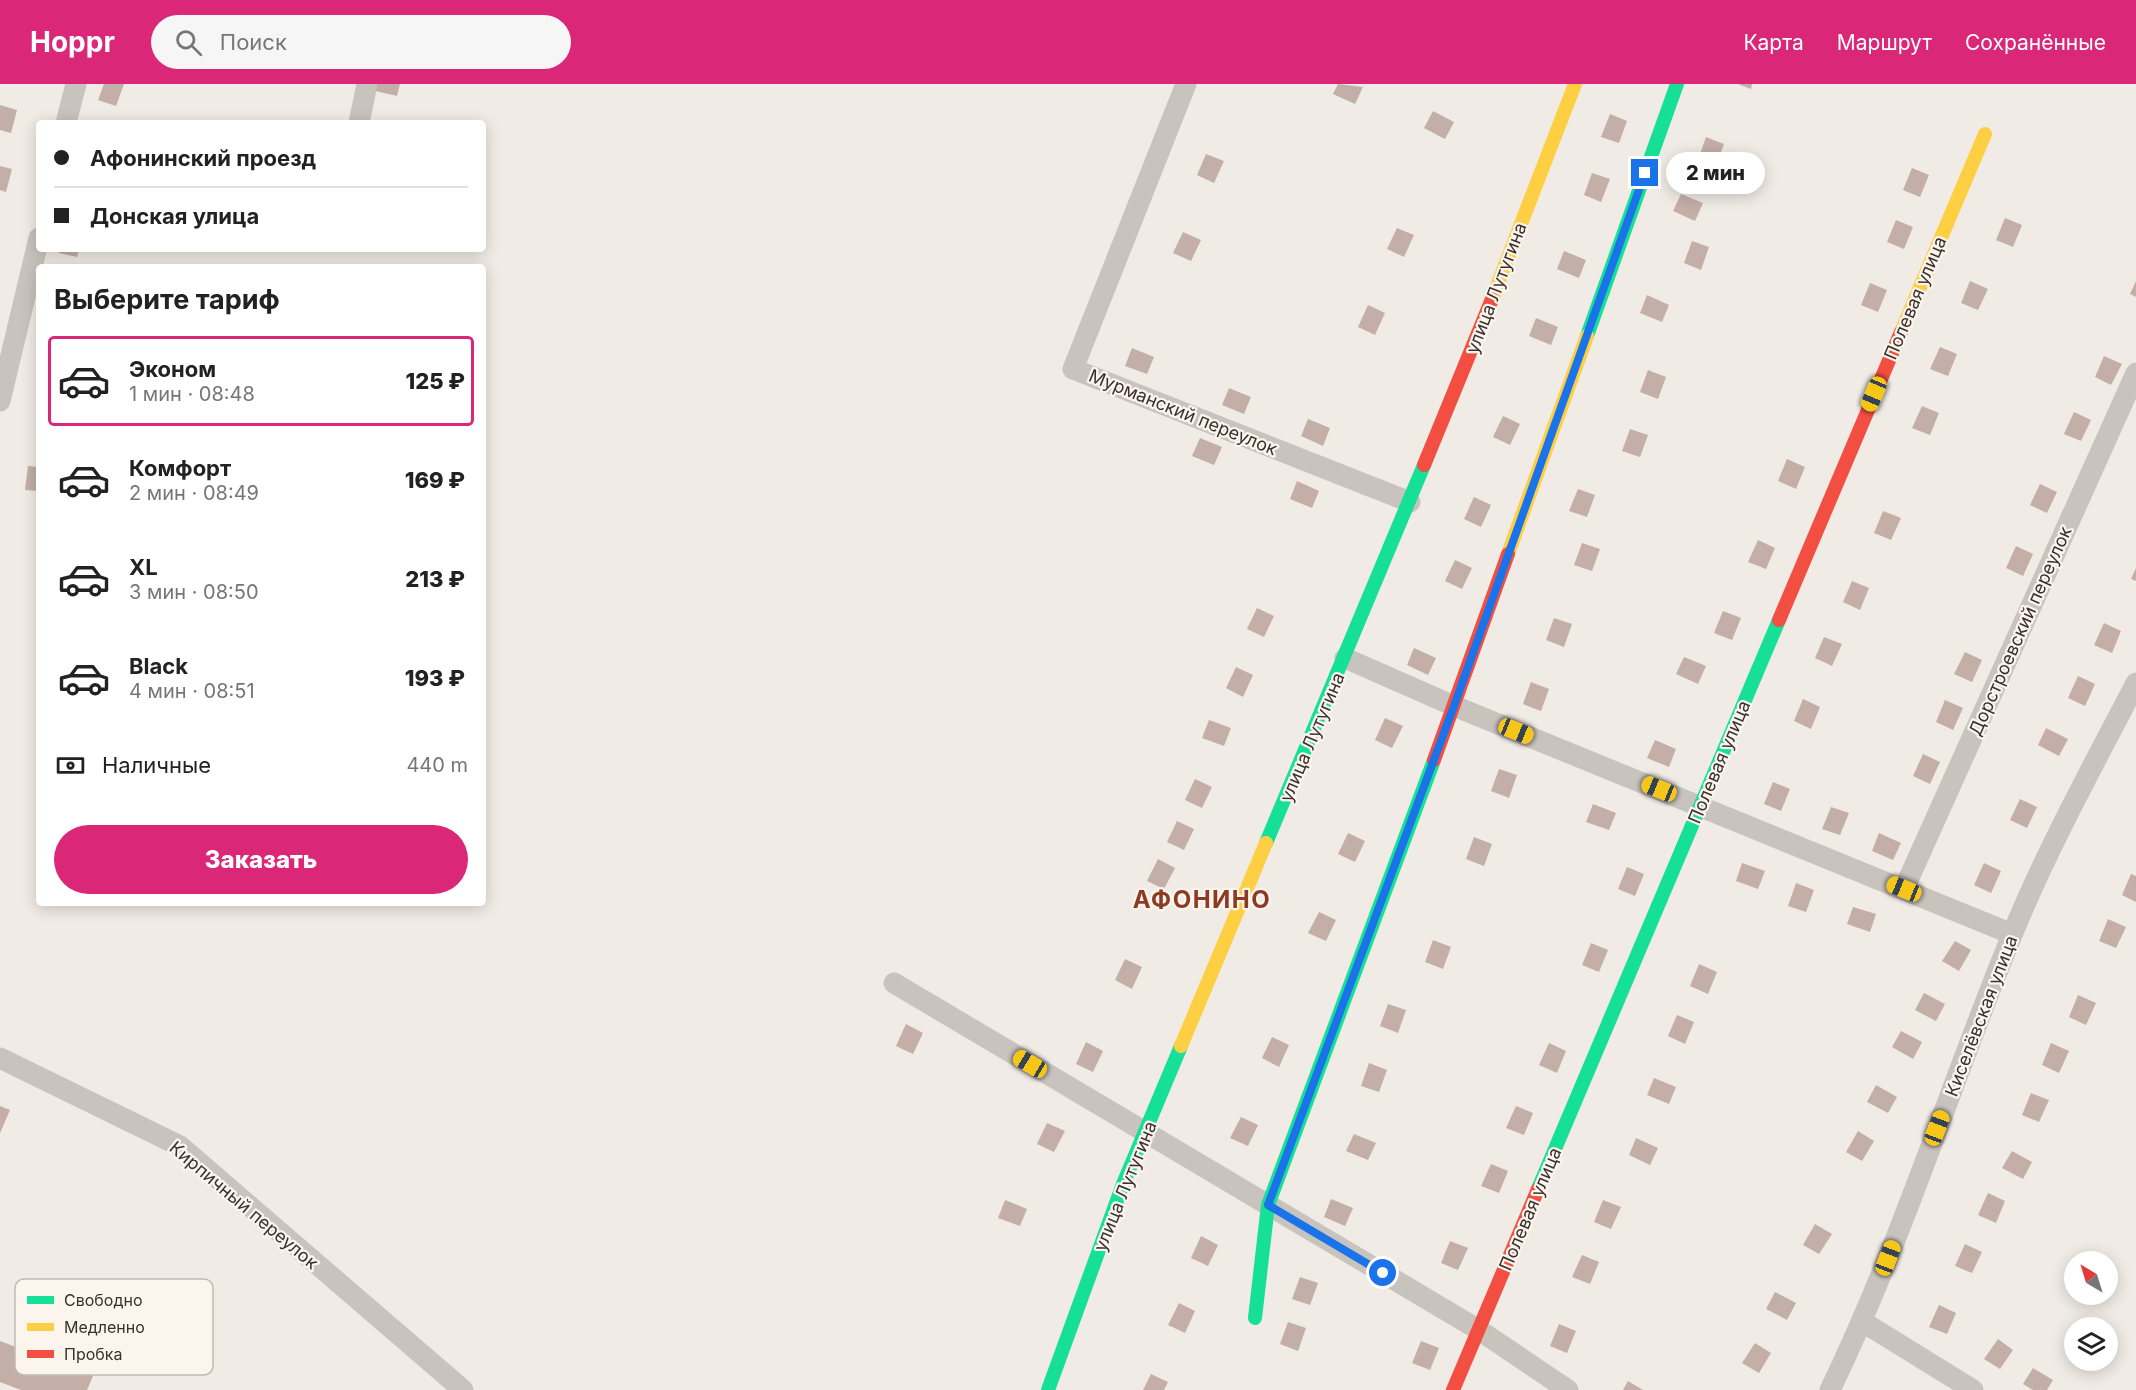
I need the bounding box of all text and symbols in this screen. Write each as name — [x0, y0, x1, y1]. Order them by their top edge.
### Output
search box — [151, 15, 571, 69]
text: Hoppr — [30, 25, 115, 59]
icon: search — [172, 26, 205, 59]
text: Поиск — [220, 29, 287, 55]
text: Карта — [1743, 30, 1804, 55]
text: Маршрут — [1837, 30, 1932, 55]
text: Сохранённые — [1965, 30, 2106, 55]
text: Афонинский проезд — [90, 145, 316, 171]
callout: 2 мин — [1666, 152, 1765, 194]
route end — [1631, 159, 1658, 186]
text: 2 мин — [1686, 161, 1745, 185]
text: Донская улица — [90, 203, 259, 229]
street label: улица Лутугина — [1461, 220, 1531, 356]
street label: Полевая улица — [1880, 233, 1950, 363]
text: Выберите тариф — [54, 283, 280, 316]
icon: car — [57, 354, 111, 408]
text: Эконом — [129, 356, 216, 382]
street label: Мурманский переулок — [1086, 365, 1280, 459]
text: 125 ₽ — [405, 368, 465, 394]
car — [1859, 374, 1889, 414]
text: 1 мин · 08:48 — [129, 382, 255, 406]
icon: car — [57, 453, 111, 507]
text: Комфорт — [129, 455, 231, 481]
text: 169 ₽ — [405, 467, 465, 493]
text: 2 мин · 08:49 — [129, 481, 259, 505]
street label: Дорстроевский переулок — [1964, 523, 2076, 739]
icon: car — [57, 552, 111, 606]
text: XL — [129, 554, 158, 580]
text: 213 ₽ — [405, 566, 465, 592]
text: 3 мин · 08:50 — [129, 580, 259, 604]
icon: car — [57, 651, 111, 705]
text: Black — [129, 653, 188, 679]
text: 193 ₽ — [405, 665, 465, 691]
street label: улица Лутугина — [1275, 669, 1349, 805]
text: 4 мин · 08:51 — [129, 679, 255, 703]
street label: Полевая улица — [1684, 697, 1754, 827]
car — [1496, 716, 1536, 746]
icon: cash — [54, 749, 87, 782]
text: Наличные — [102, 752, 211, 778]
text: 440 m — [406, 753, 468, 777]
car — [1639, 774, 1679, 804]
button: Заказать — [54, 825, 468, 894]
car — [1884, 874, 1924, 904]
district label: АФОНИНО — [1133, 885, 1271, 914]
street label: Киселёвская улица — [1941, 932, 2021, 1100]
car — [1010, 1047, 1050, 1081]
car — [1922, 1108, 1952, 1148]
street label: улица Лутугина — [1089, 1118, 1161, 1254]
street label: Кирпичный переулок — [165, 1137, 323, 1273]
street label: Полевая улица — [1495, 1144, 1565, 1274]
car — [1873, 1238, 1903, 1278]
north arrow — [2064, 1251, 2118, 1305]
map controls — [2064, 1251, 2118, 1371]
route start — [1369, 1259, 1396, 1286]
legend — [15, 1279, 213, 1375]
text: Свободно — [64, 1290, 143, 1310]
text: Медленно — [64, 1317, 145, 1337]
button: layers — [2064, 1317, 2118, 1371]
text: Пробка — [64, 1344, 122, 1364]

